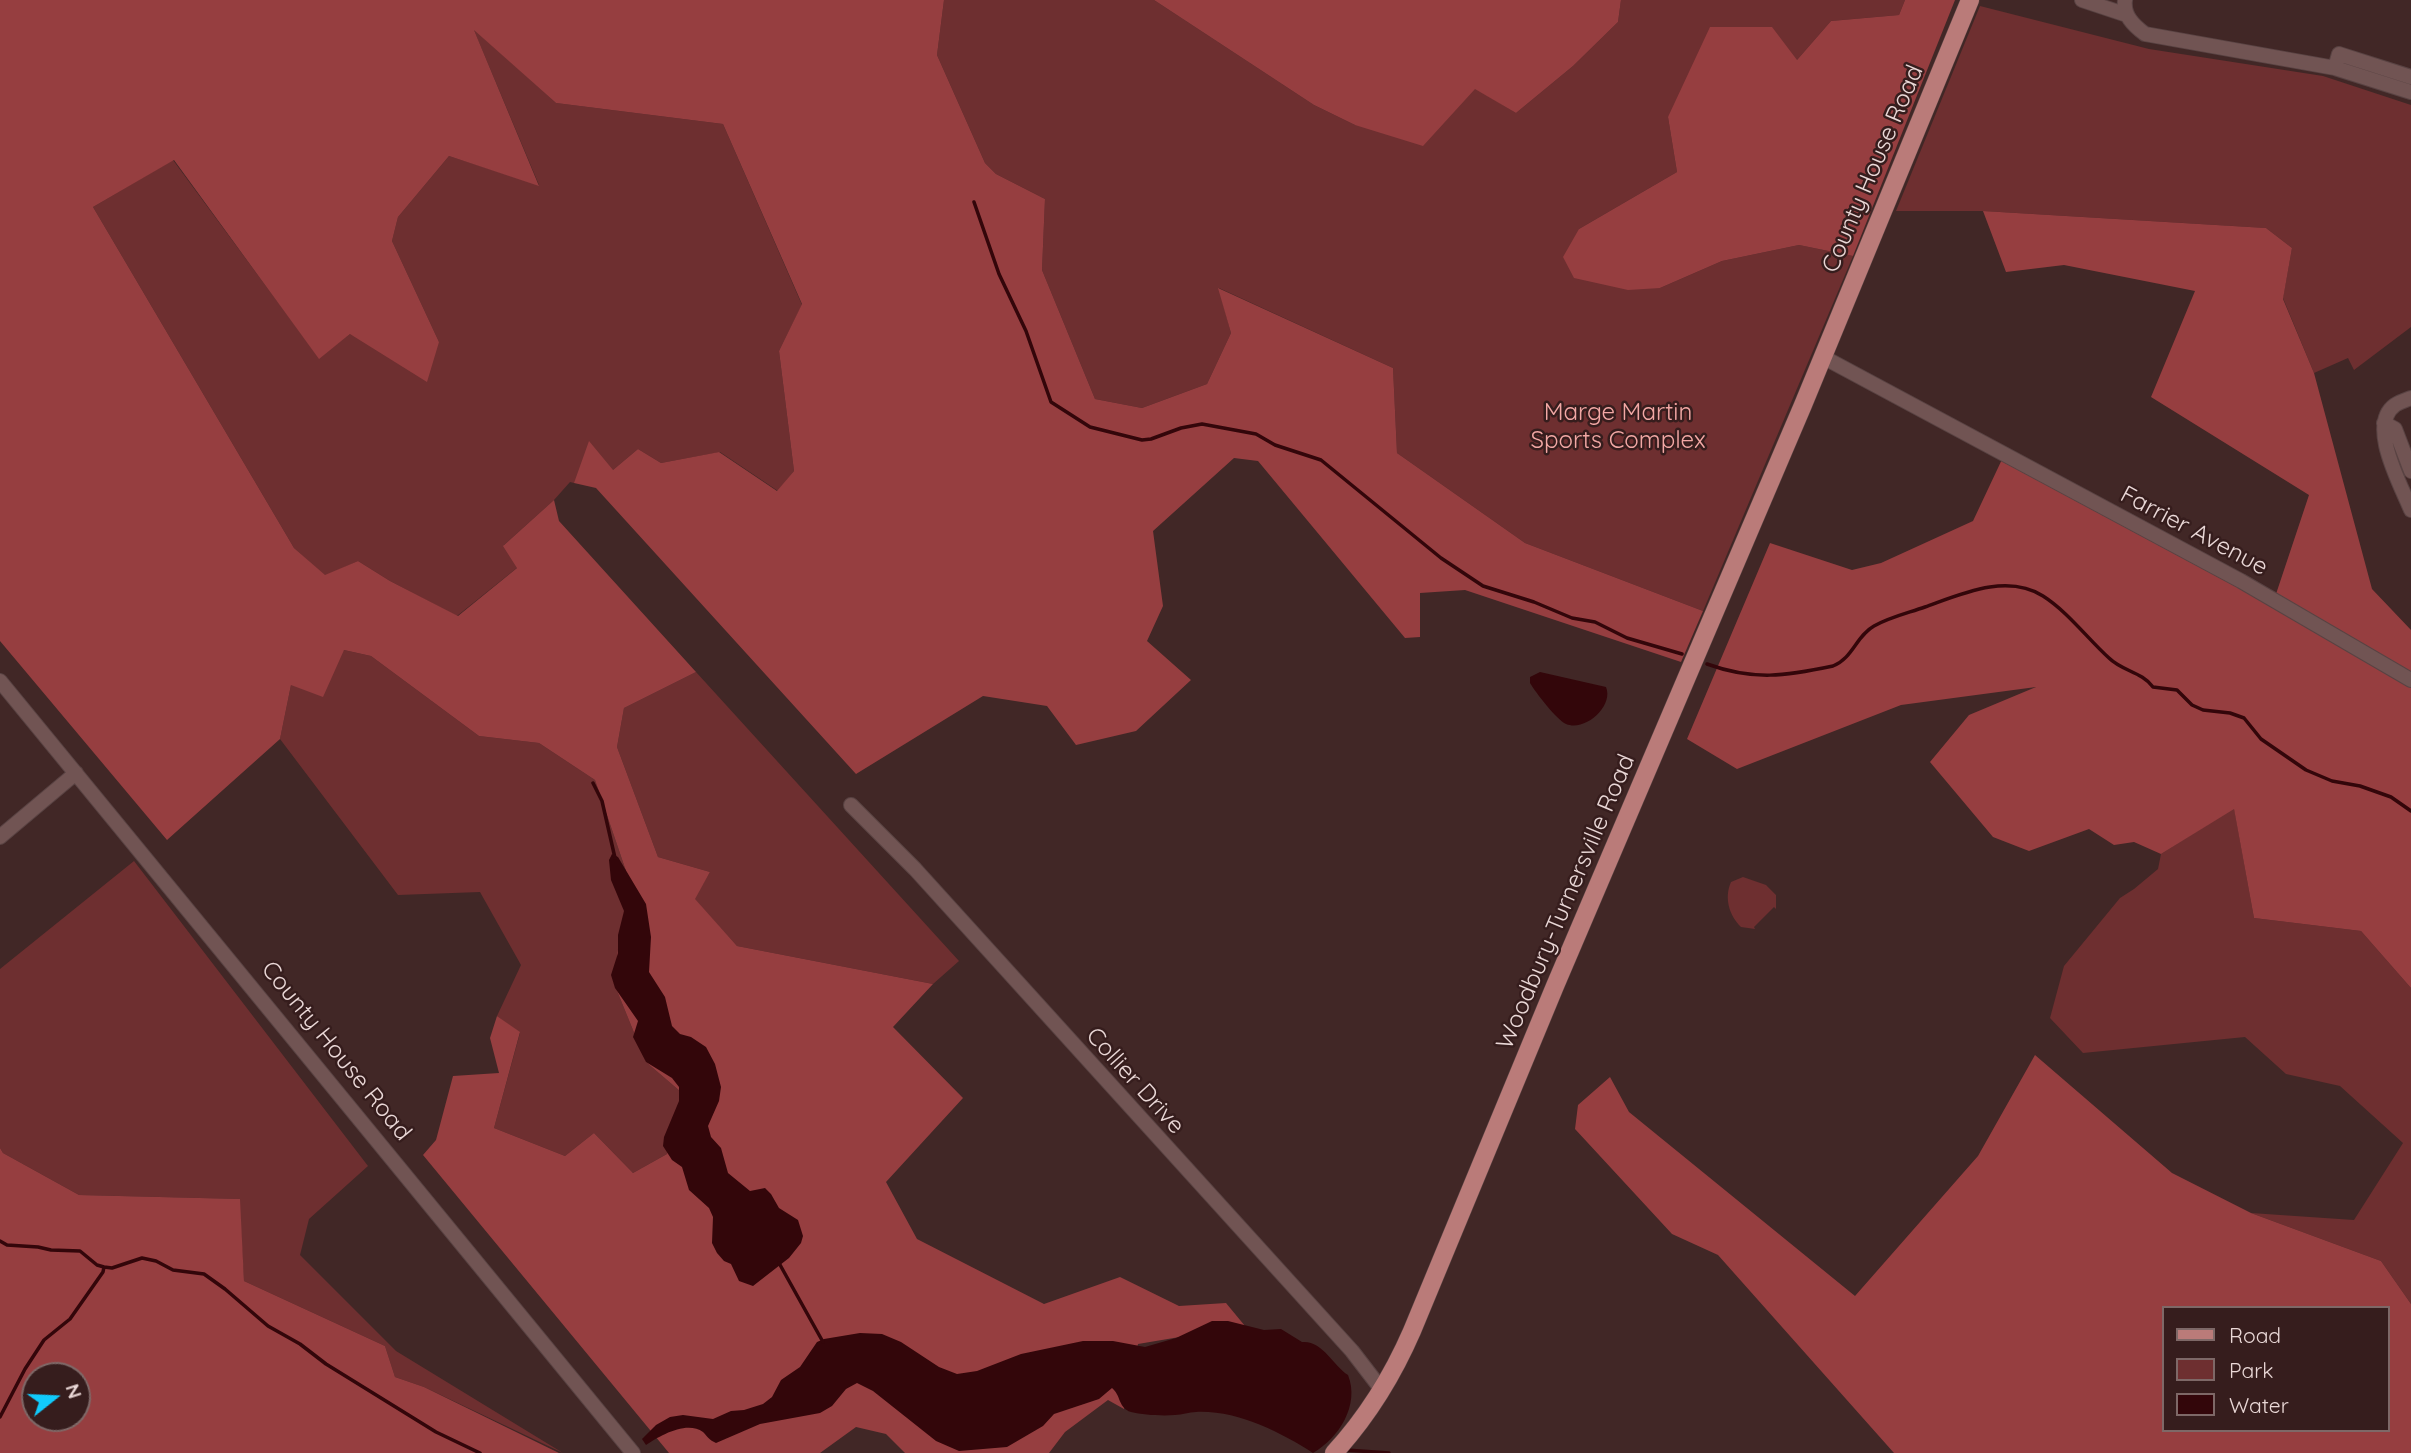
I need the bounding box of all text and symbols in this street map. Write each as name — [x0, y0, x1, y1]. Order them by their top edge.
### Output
street label: County House Road — [1816, 61, 1930, 277]
park label: Marge Martin Sports Complex — [1530, 399, 1706, 455]
street label: Farrier Avenue — [2115, 480, 2273, 582]
street label: Woodbury-Turnersville Road — [1491, 750, 1641, 1054]
street label: County House Road — [255, 956, 417, 1146]
street label: Collier Drive — [1080, 1022, 1190, 1140]
legend — [2162, 1306, 2390, 1432]
text: Road — [2229, 1322, 2281, 1348]
text: Park — [2229, 1357, 2273, 1383]
north arrow — [21, 1362, 91, 1432]
text: N — [60, 1381, 88, 1401]
text: Water — [2229, 1392, 2289, 1418]

